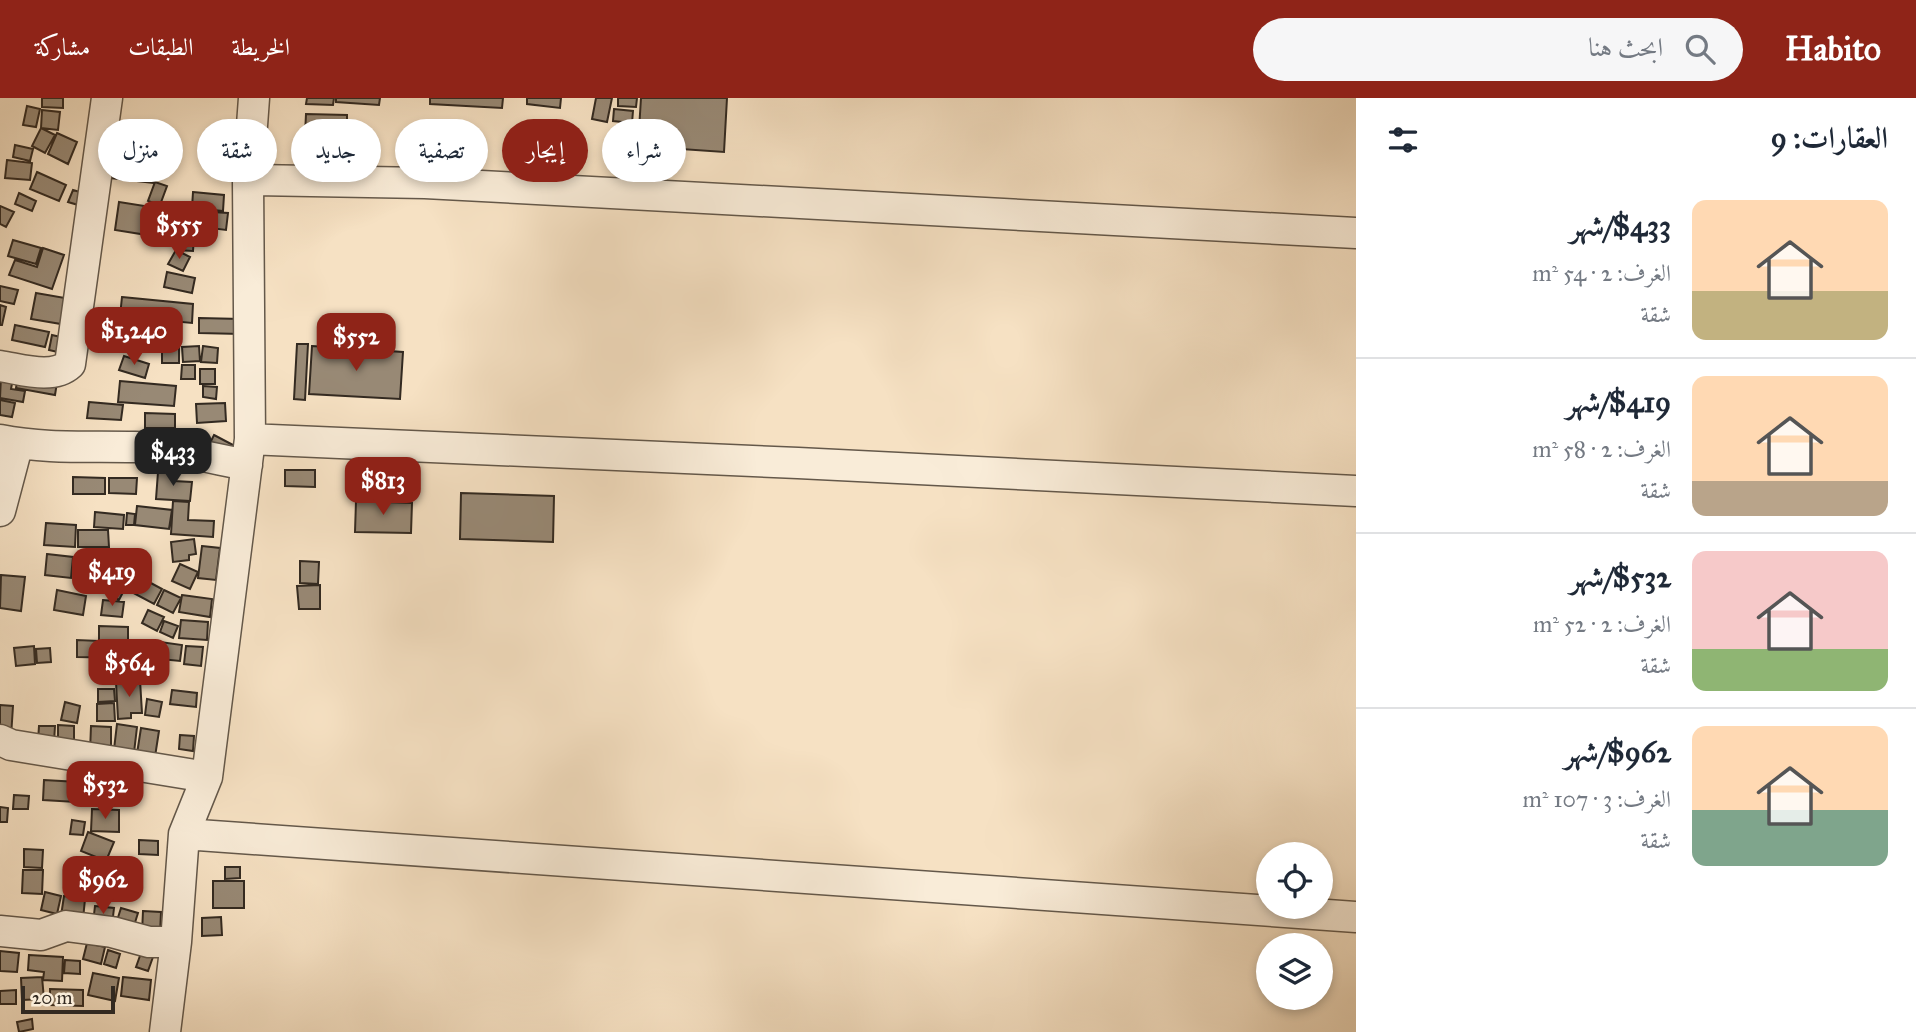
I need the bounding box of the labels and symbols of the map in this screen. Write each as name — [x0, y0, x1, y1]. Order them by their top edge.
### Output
pin: $555 — [138, 202, 220, 261]
pin: $1,240 — [77, 308, 191, 367]
pin: $552 — [315, 314, 397, 373]
pin: $433 — [132, 428, 214, 488]
pin: $813 — [342, 458, 424, 517]
pin: $419 — [71, 548, 153, 608]
pin: $564 — [88, 640, 170, 699]
pin: $532 — [64, 762, 146, 821]
pin: $962 — [62, 856, 144, 916]
scale bar — [21, 983, 116, 1015]

